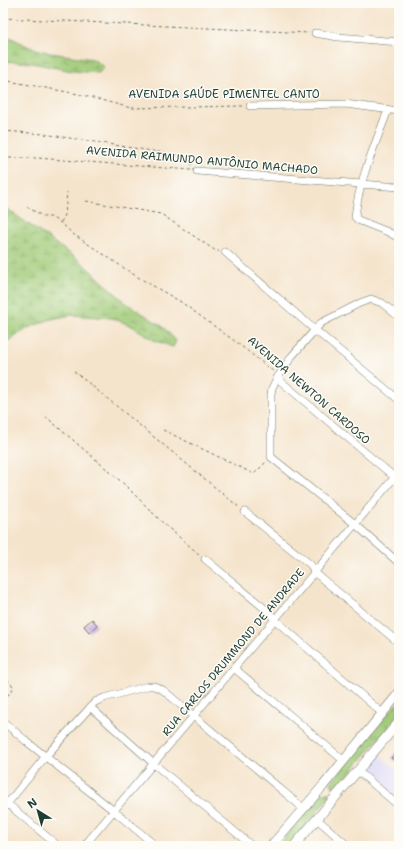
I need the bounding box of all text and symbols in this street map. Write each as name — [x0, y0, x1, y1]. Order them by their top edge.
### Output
street label: AVENIDA SAÚDE PIMENTEL CANTO — [128, 86, 320, 102]
street label: AVENIDA RAIMUNDO ANTÔNIO MACHADO — [85, 142, 319, 178]
street label: AVENIDA NEWTON CARDOSO — [244, 333, 373, 448]
street label: RUA CARLOS DRUMMOND DE ANDRADE — [159, 565, 308, 739]
north arrow — [18, 791, 58, 831]
text: N — [24, 795, 41, 812]

